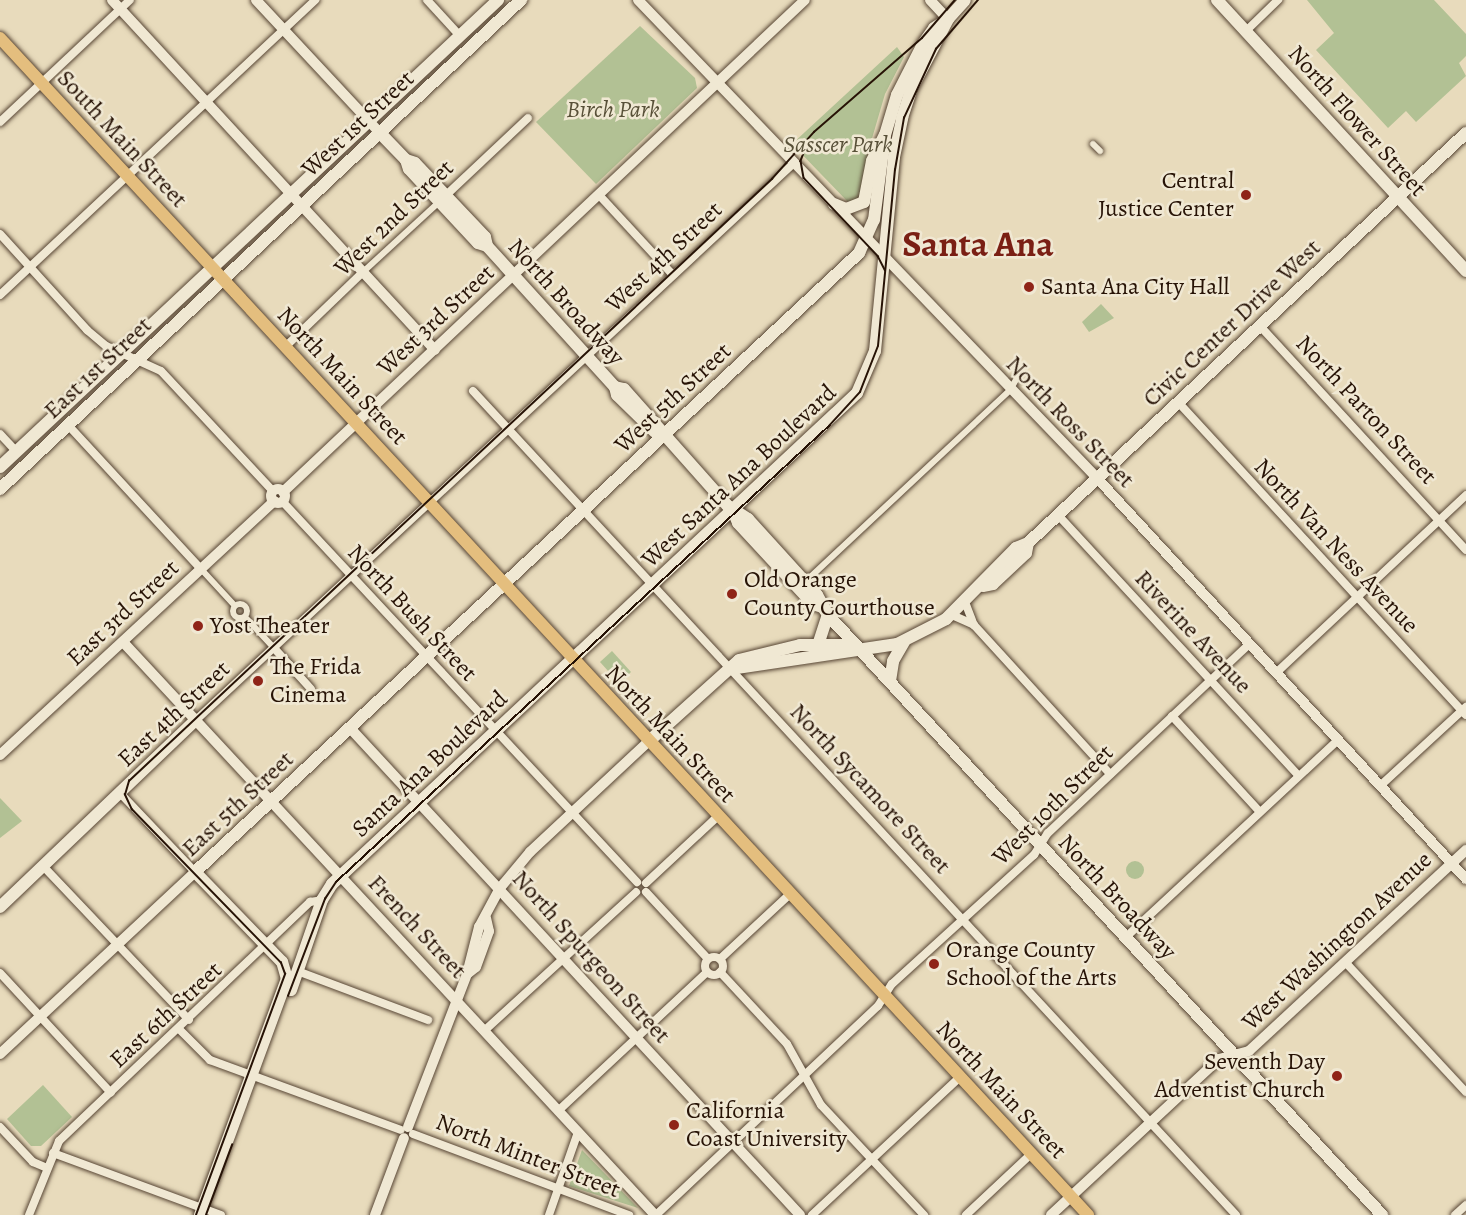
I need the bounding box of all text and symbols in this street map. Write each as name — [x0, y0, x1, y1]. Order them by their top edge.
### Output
street label: North Flower Street — [1282, 40, 1432, 202]
street label: South Main Street — [51, 64, 193, 214]
street label: West 1st Street — [296, 65, 420, 183]
park label: Birch Park — [566, 96, 660, 124]
park label: Sasscer Park — [783, 131, 893, 159]
street label: West 2nd Street — [328, 154, 460, 282]
place label: Central Justice Center — [1098, 167, 1234, 223]
marker: Central Justice Center — [1239, 188, 1253, 202]
street label: West 4th Street — [600, 196, 728, 318]
district label: Santa Ana — [902, 222, 1054, 266]
street label: North Broadway — [502, 233, 630, 371]
street label: Civic Center Drive West — [1137, 233, 1327, 413]
street label: West 3rd Street — [372, 259, 500, 381]
place label: Santa Ana City Hall — [1041, 273, 1229, 301]
marker: Santa Ana City Hall — [1022, 280, 1036, 294]
street label: North Main Street — [271, 301, 413, 451]
street label: East 1st Street — [38, 311, 158, 425]
street label: North Parton Street — [1290, 329, 1442, 491]
street label: West 5th Street — [609, 337, 737, 459]
street label: North Ross Street — [1000, 350, 1140, 494]
street label: West Santa Ana Boulevard — [636, 378, 842, 574]
street label: North Van Ness Avenue — [1248, 453, 1424, 639]
street label: North Bush Street — [341, 538, 483, 688]
street label: East 3rd Street — [61, 554, 185, 672]
street label: Riverine Avenue — [1128, 564, 1258, 700]
place label: Old Orange County Courthouse — [744, 566, 935, 622]
marker: Old Orange County Courthouse — [725, 587, 739, 601]
place label: Yost Theater — [210, 612, 330, 640]
marker: Yost Theater — [191, 619, 205, 633]
place label: The Frida Cinema — [270, 653, 361, 709]
street label: East 4th Street — [112, 655, 236, 773]
street label: North Main Street — [599, 659, 741, 809]
marker: The Frida Cinema — [251, 674, 265, 688]
street label: Santa Ana Boulevard — [346, 685, 514, 843]
street label: North Sycamore Street — [784, 698, 956, 880]
street label: West 10th Street — [987, 739, 1119, 871]
street label: East 5th Street — [176, 745, 300, 863]
street label: North Broadway — [1052, 829, 1182, 965]
street label: West Washington Avenue — [1236, 846, 1438, 1036]
street label: North Spurgeon Street — [506, 865, 676, 1049]
street label: French Street — [362, 869, 472, 985]
place label: Orange County School of the Arts — [946, 936, 1117, 992]
street label: East 6th Street — [104, 956, 228, 1074]
marker: Orange County School of the Arts — [927, 957, 941, 971]
street label: North Main Street — [930, 1015, 1072, 1165]
place label: Seventh Day Adventist Church — [1154, 1048, 1325, 1104]
marker: Seventh Day Adventist Church — [1330, 1069, 1344, 1083]
place label: California Coast University — [686, 1097, 847, 1153]
street label: North Minter Street — [432, 1108, 624, 1204]
marker: California Coast University — [667, 1118, 681, 1132]

